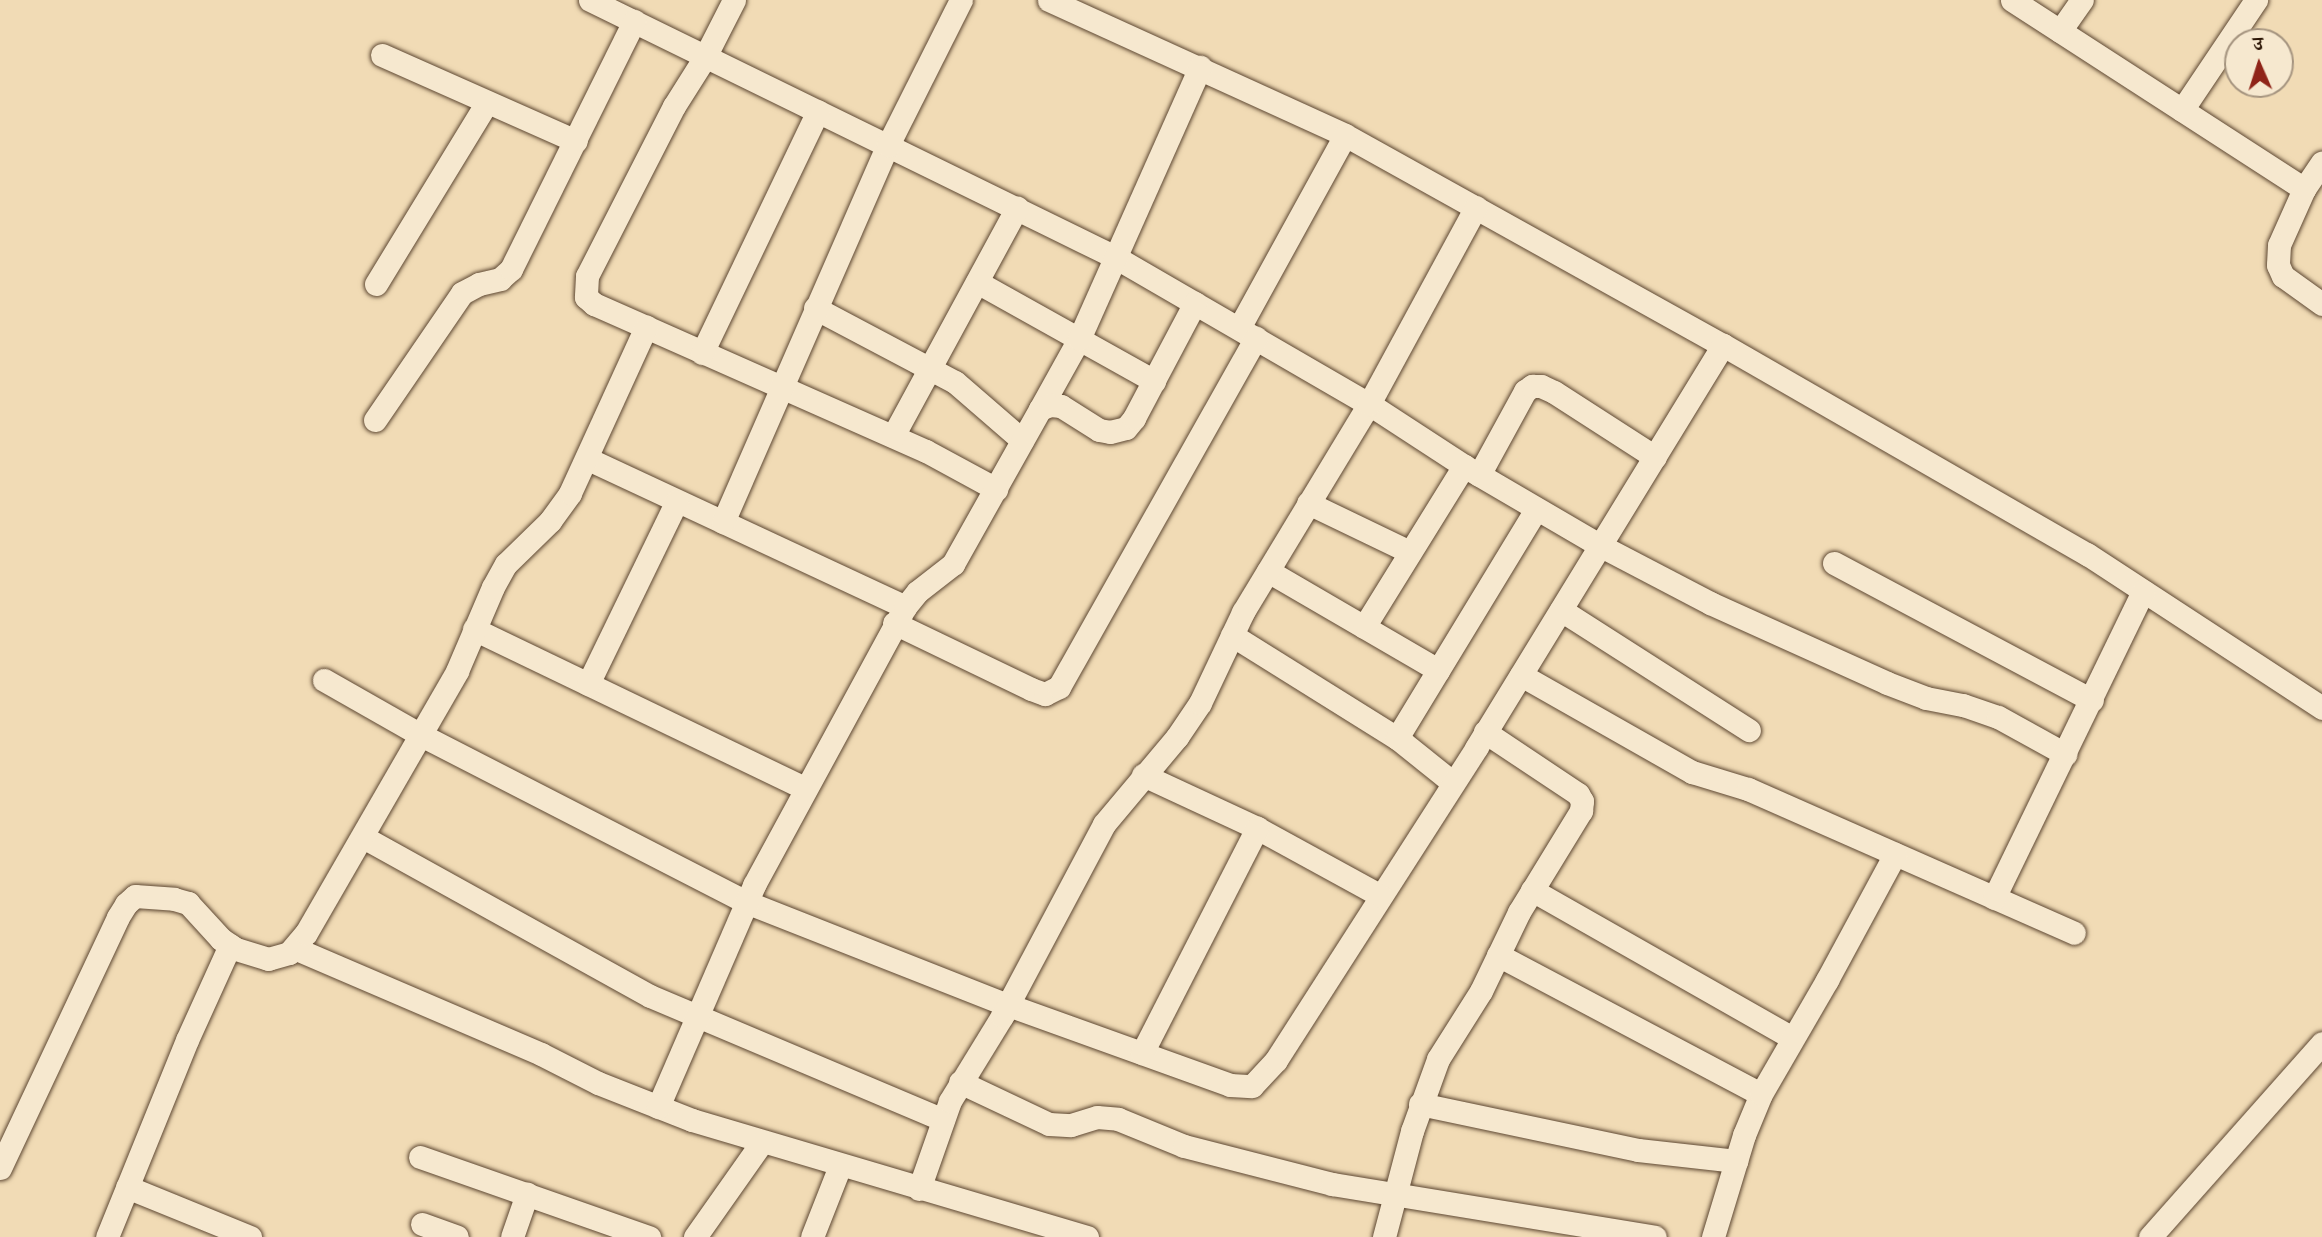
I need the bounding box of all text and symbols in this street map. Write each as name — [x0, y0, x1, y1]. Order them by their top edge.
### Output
north arrow — [2224, 28, 2294, 98]
text: उ — [2252, 31, 2264, 57]

